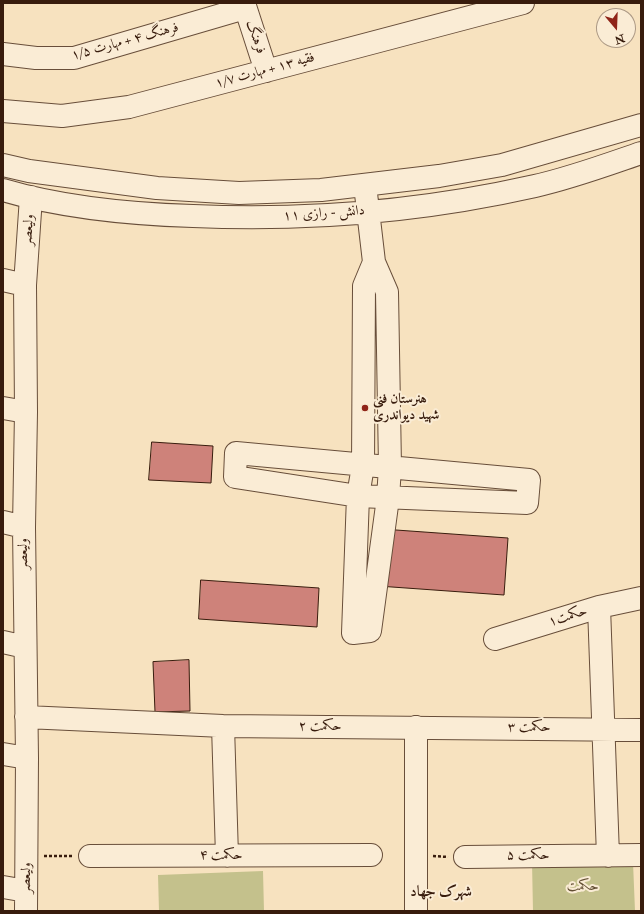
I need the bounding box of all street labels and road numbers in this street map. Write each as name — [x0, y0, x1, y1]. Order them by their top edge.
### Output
street label: فرهنگ — [241, 18, 269, 56]
street label: فرهنگ ۴ + مهارت ۱/۵ — [69, 20, 181, 64]
street label: فقیه ۱۳ + مهارت ۱/۷ — [213, 50, 317, 92]
street label: دانش - رازی ۱۱ — [283, 203, 365, 225]
street label: ولیعصر — [20, 214, 38, 246]
street label: ولیعصر — [16, 538, 32, 570]
street label: حکمت۱ — [546, 603, 590, 631]
street label: حکمت ۲ — [299, 719, 341, 735]
street label: حکمت ۳ — [508, 720, 550, 736]
street label: حکمت ۴ — [200, 848, 242, 864]
street label: حکمت ۵ — [507, 848, 549, 864]
street label: ولیعصر — [18, 862, 36, 894]

